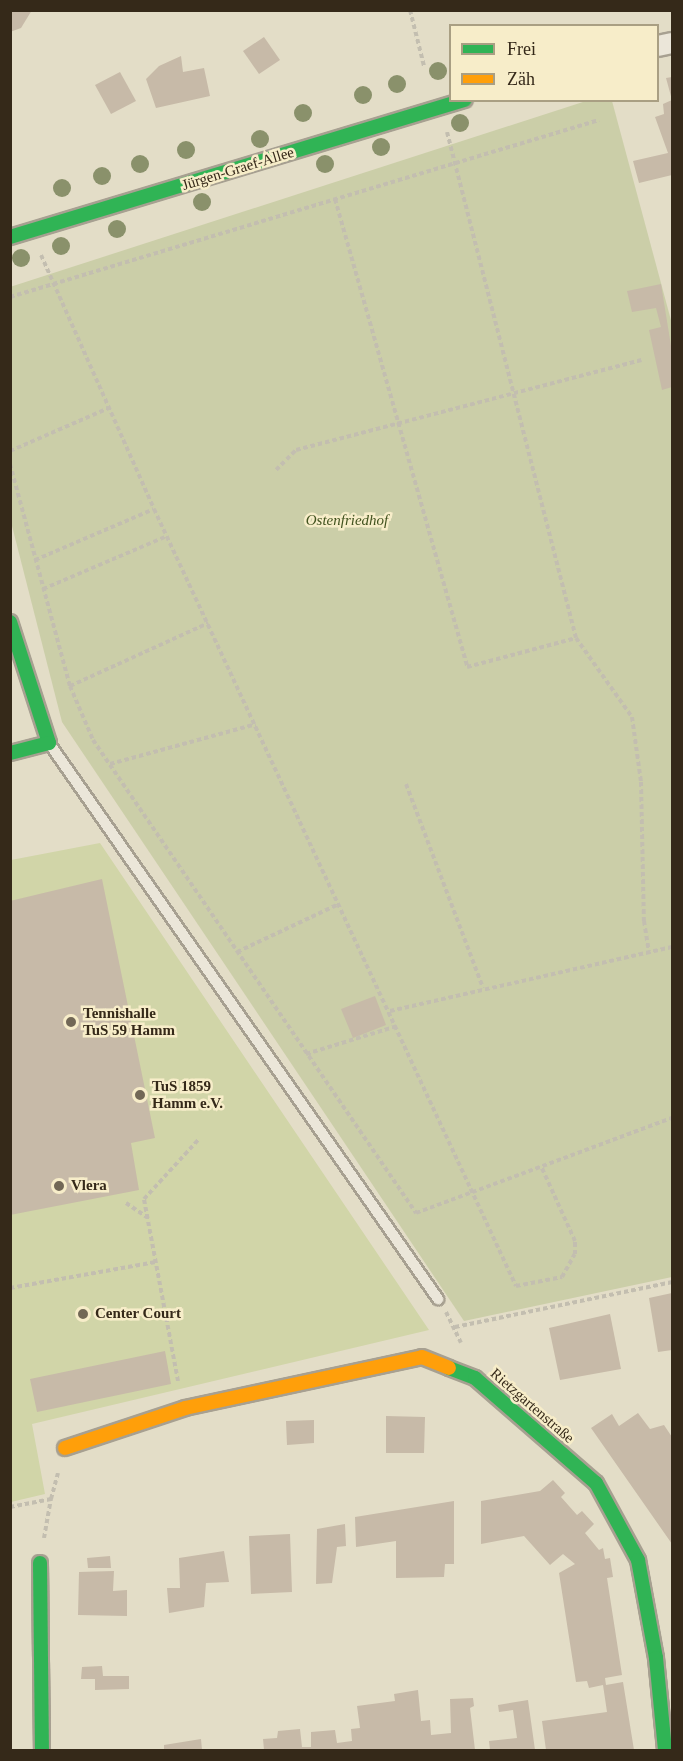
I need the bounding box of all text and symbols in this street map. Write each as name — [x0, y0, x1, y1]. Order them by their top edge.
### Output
legend — [449, 24, 659, 102]
text: Frei — [507, 39, 536, 59]
text: Zäh — [507, 69, 535, 89]
street label: Jürgen-Graef-Allee — [180, 143, 296, 195]
park label: Ostenfriedhof — [306, 512, 388, 530]
place label: Tennishalle TuS 59 Hamm — [83, 1004, 175, 1039]
marker: Tennishalle TuS 59 Hamm — [64, 1015, 78, 1029]
place label: TuS 1859 Hamm e.V. — [152, 1077, 223, 1112]
marker: TuS 1859 Hamm e.V. — [133, 1088, 147, 1102]
place label: Vlera — [71, 1177, 107, 1195]
marker: Vlera — [52, 1179, 66, 1193]
place label: Center Court — [95, 1305, 181, 1323]
marker: Center Court — [76, 1307, 90, 1321]
street label: Rietzgartenstraße — [486, 1365, 578, 1447]

